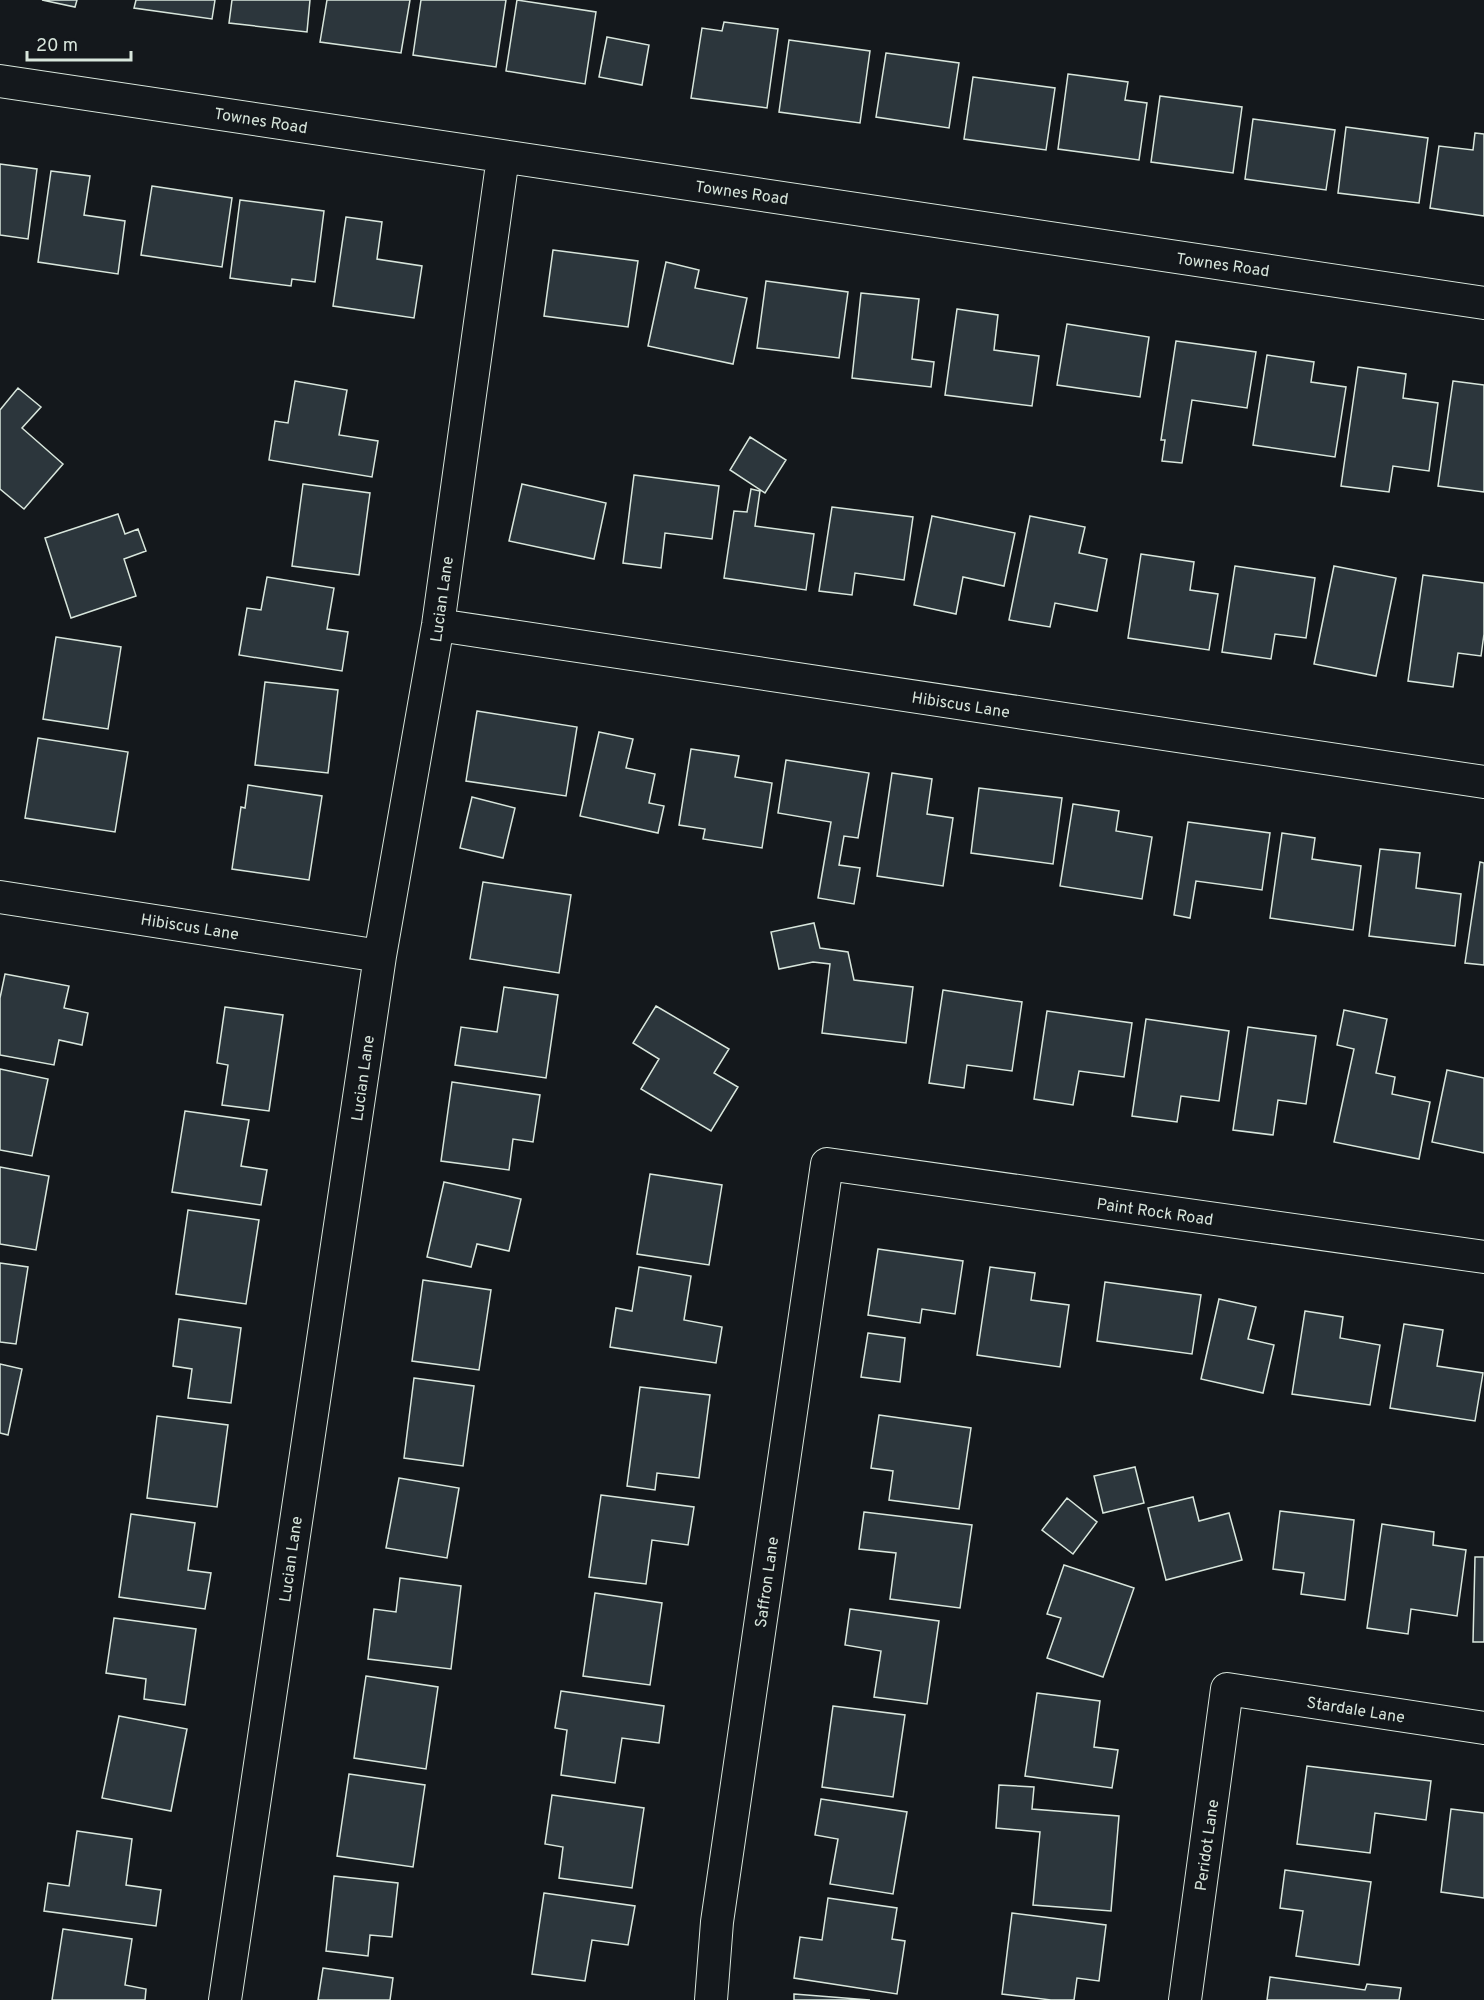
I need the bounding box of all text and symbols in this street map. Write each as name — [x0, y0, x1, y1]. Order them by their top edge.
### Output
scale bar — [27, 24, 130, 62]
text: 20 m — [36, 35, 78, 58]
street label: Townes Road — [213, 105, 309, 139]
street label: Townes Road — [694, 178, 790, 210]
street label: Townes Road — [1175, 250, 1271, 282]
street label: Lucian Lane — [427, 555, 459, 644]
street label: Hibiscus Lane — [910, 688, 1011, 724]
street label: Hibiscus Lane — [139, 910, 240, 946]
street label: Lucian Lane — [348, 1034, 380, 1123]
street label: Paint Rock Road — [1095, 1195, 1214, 1231]
street label: Lucian Lane — [276, 1515, 308, 1604]
street label: Saffron Lane — [752, 1536, 784, 1629]
street label: Stardale Lane — [1305, 1693, 1406, 1729]
street label: Peridot Lane — [1192, 1798, 1224, 1892]

